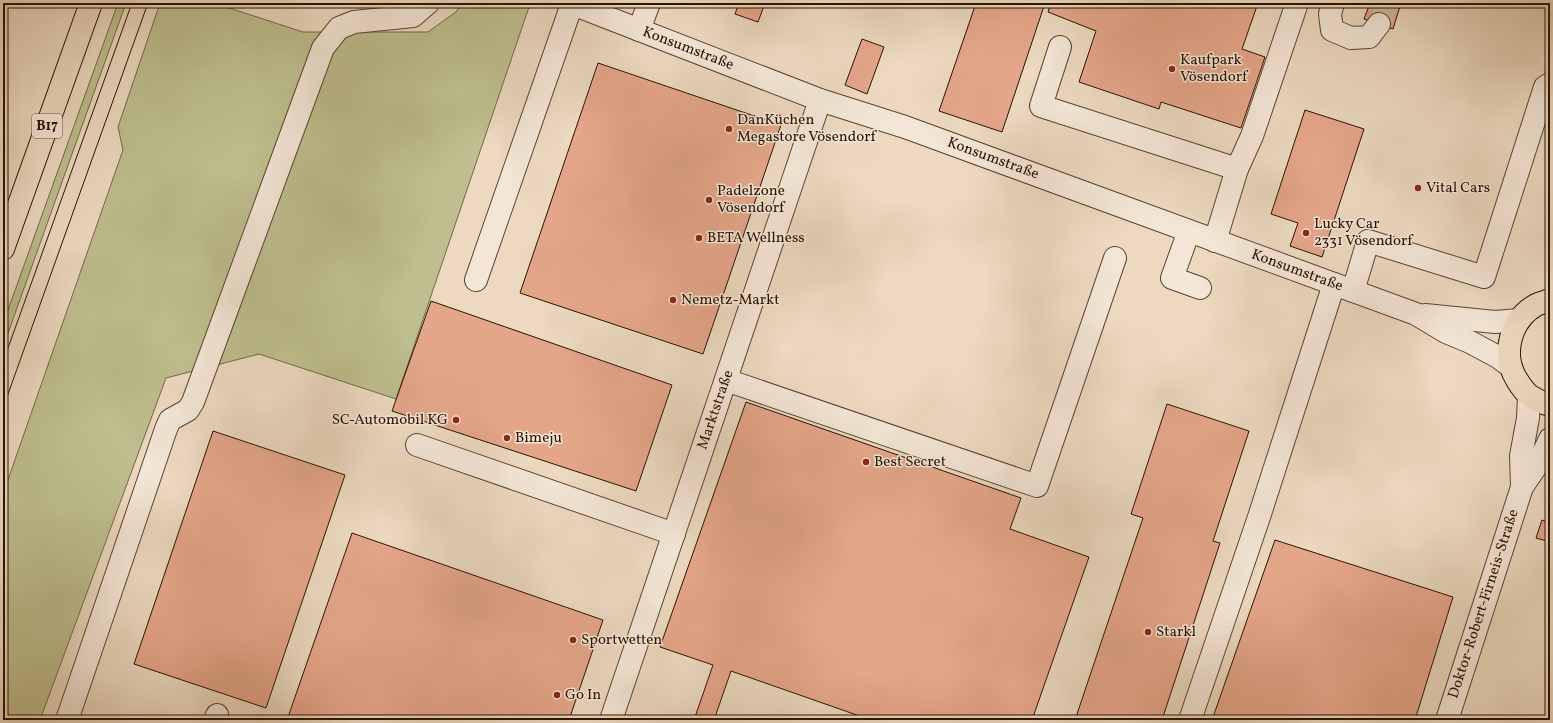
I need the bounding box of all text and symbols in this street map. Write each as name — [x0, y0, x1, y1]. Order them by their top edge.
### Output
street label: Konsumstraße — [639, 22, 737, 76]
place label: Kaufpark Vösendorf — [1180, 50, 1249, 88]
marker: Kaufpark Vösendorf — [1167, 64, 1177, 74]
place label: DanKüchen Megastore Vösendorf — [737, 110, 877, 148]
road number: B17 — [32, 114, 62, 138]
marker: DanKüchen Megastore Vösendorf — [724, 124, 734, 134]
street label: Konsumstraße — [944, 133, 1042, 185]
place label: Vital Cars — [1426, 178, 1490, 199]
place label: Padelzone Vösendorf — [717, 181, 786, 219]
marker: Vital Cars — [1413, 183, 1423, 193]
marker: Padelzone Vösendorf — [704, 195, 714, 205]
place label: Lucky Car 2331 Vösendorf — [1314, 214, 1414, 252]
place label: BETA Wellness — [707, 228, 805, 249]
marker: Lucky Car 2331 Vösendorf — [1301, 228, 1311, 238]
marker: BETA Wellness — [694, 233, 704, 243]
street label: Konsumstraße — [1248, 245, 1346, 297]
place label: Nemetz-Markt — [681, 290, 780, 311]
marker: Nemetz-Markt — [668, 295, 678, 305]
street label: Marktstraße — [693, 367, 739, 453]
place label: SC-Automobil KG — [332, 410, 448, 431]
marker: SC-Automobil KG — [451, 415, 461, 425]
place label: Bimeju — [515, 428, 562, 449]
marker: Bimeju — [502, 433, 512, 443]
place label: Best Secret — [874, 452, 946, 473]
marker: Best Secret — [861, 457, 871, 467]
street label: Doktor-Robert-Firneis-Straße — [1443, 507, 1525, 701]
place label: Starkl — [1156, 622, 1196, 643]
marker: Starkl — [1143, 627, 1153, 637]
place label: Sportwetten — [581, 630, 662, 651]
marker: Sportwetten — [568, 635, 578, 645]
place label: Go In — [565, 685, 601, 706]
marker: Go In — [552, 690, 562, 700]

